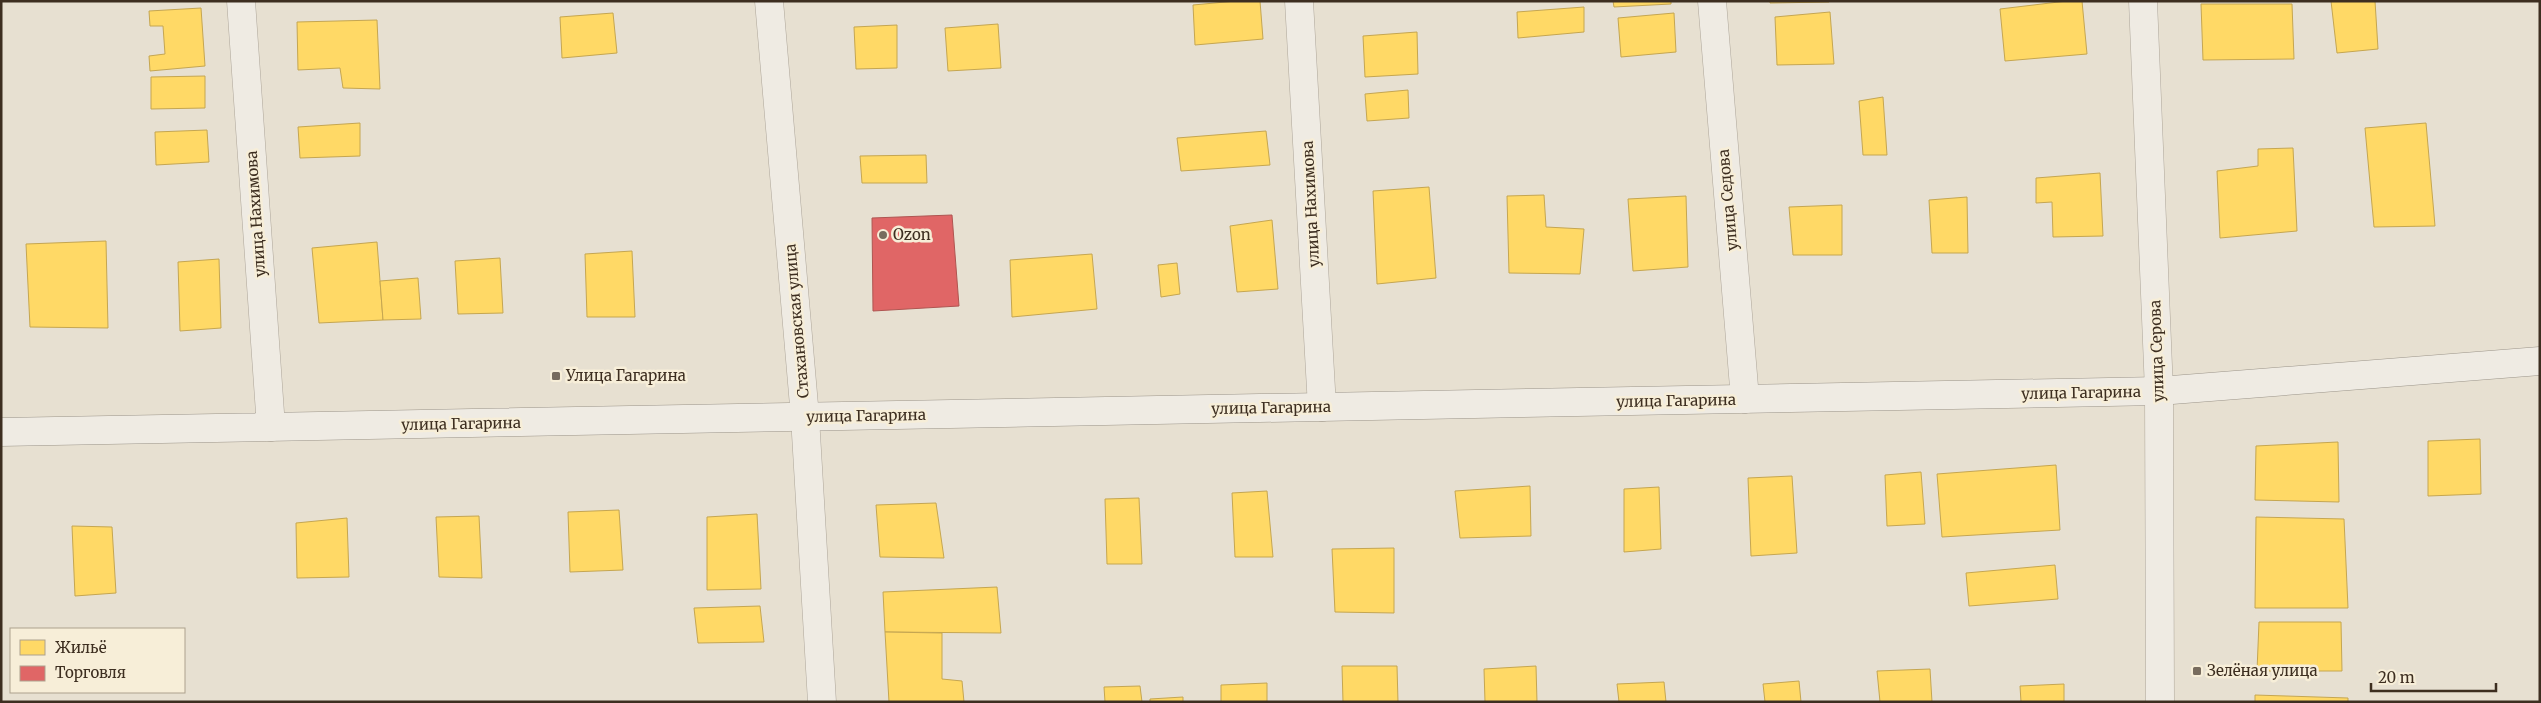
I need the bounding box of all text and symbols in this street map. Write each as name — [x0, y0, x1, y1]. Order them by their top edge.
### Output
street label: улица Нахимова — [1298, 140, 1323, 268]
street label: улица Седова — [1714, 148, 1741, 252]
street label: улица Нахимова — [242, 150, 269, 278]
place label: Ozon — [893, 225, 931, 244]
marker: Ozon — [877, 229, 889, 241]
street label: Стахановская улица — [780, 243, 813, 399]
street label: улица Серова — [2145, 300, 2168, 402]
place label: Улица Гагарина — [565, 366, 686, 385]
marker: Улица Гагарина — [550, 370, 562, 382]
street label: улица Гагарина — [2021, 382, 2141, 403]
street label: улица Гагарина — [1616, 390, 1736, 411]
street label: улица Гагарина — [1211, 397, 1331, 418]
street label: улица Гагарина — [806, 405, 926, 426]
street label: улица Гагарина — [401, 413, 521, 434]
legend — [10, 628, 185, 693]
text: Жильё — [55, 638, 107, 657]
scale bar — [2371, 660, 2496, 692]
place label: Зелёная улица — [2207, 661, 2318, 680]
text: Торговля — [55, 663, 126, 682]
marker: Зелёная улица — [2191, 665, 2203, 677]
text: 20 m — [2378, 668, 2415, 687]

